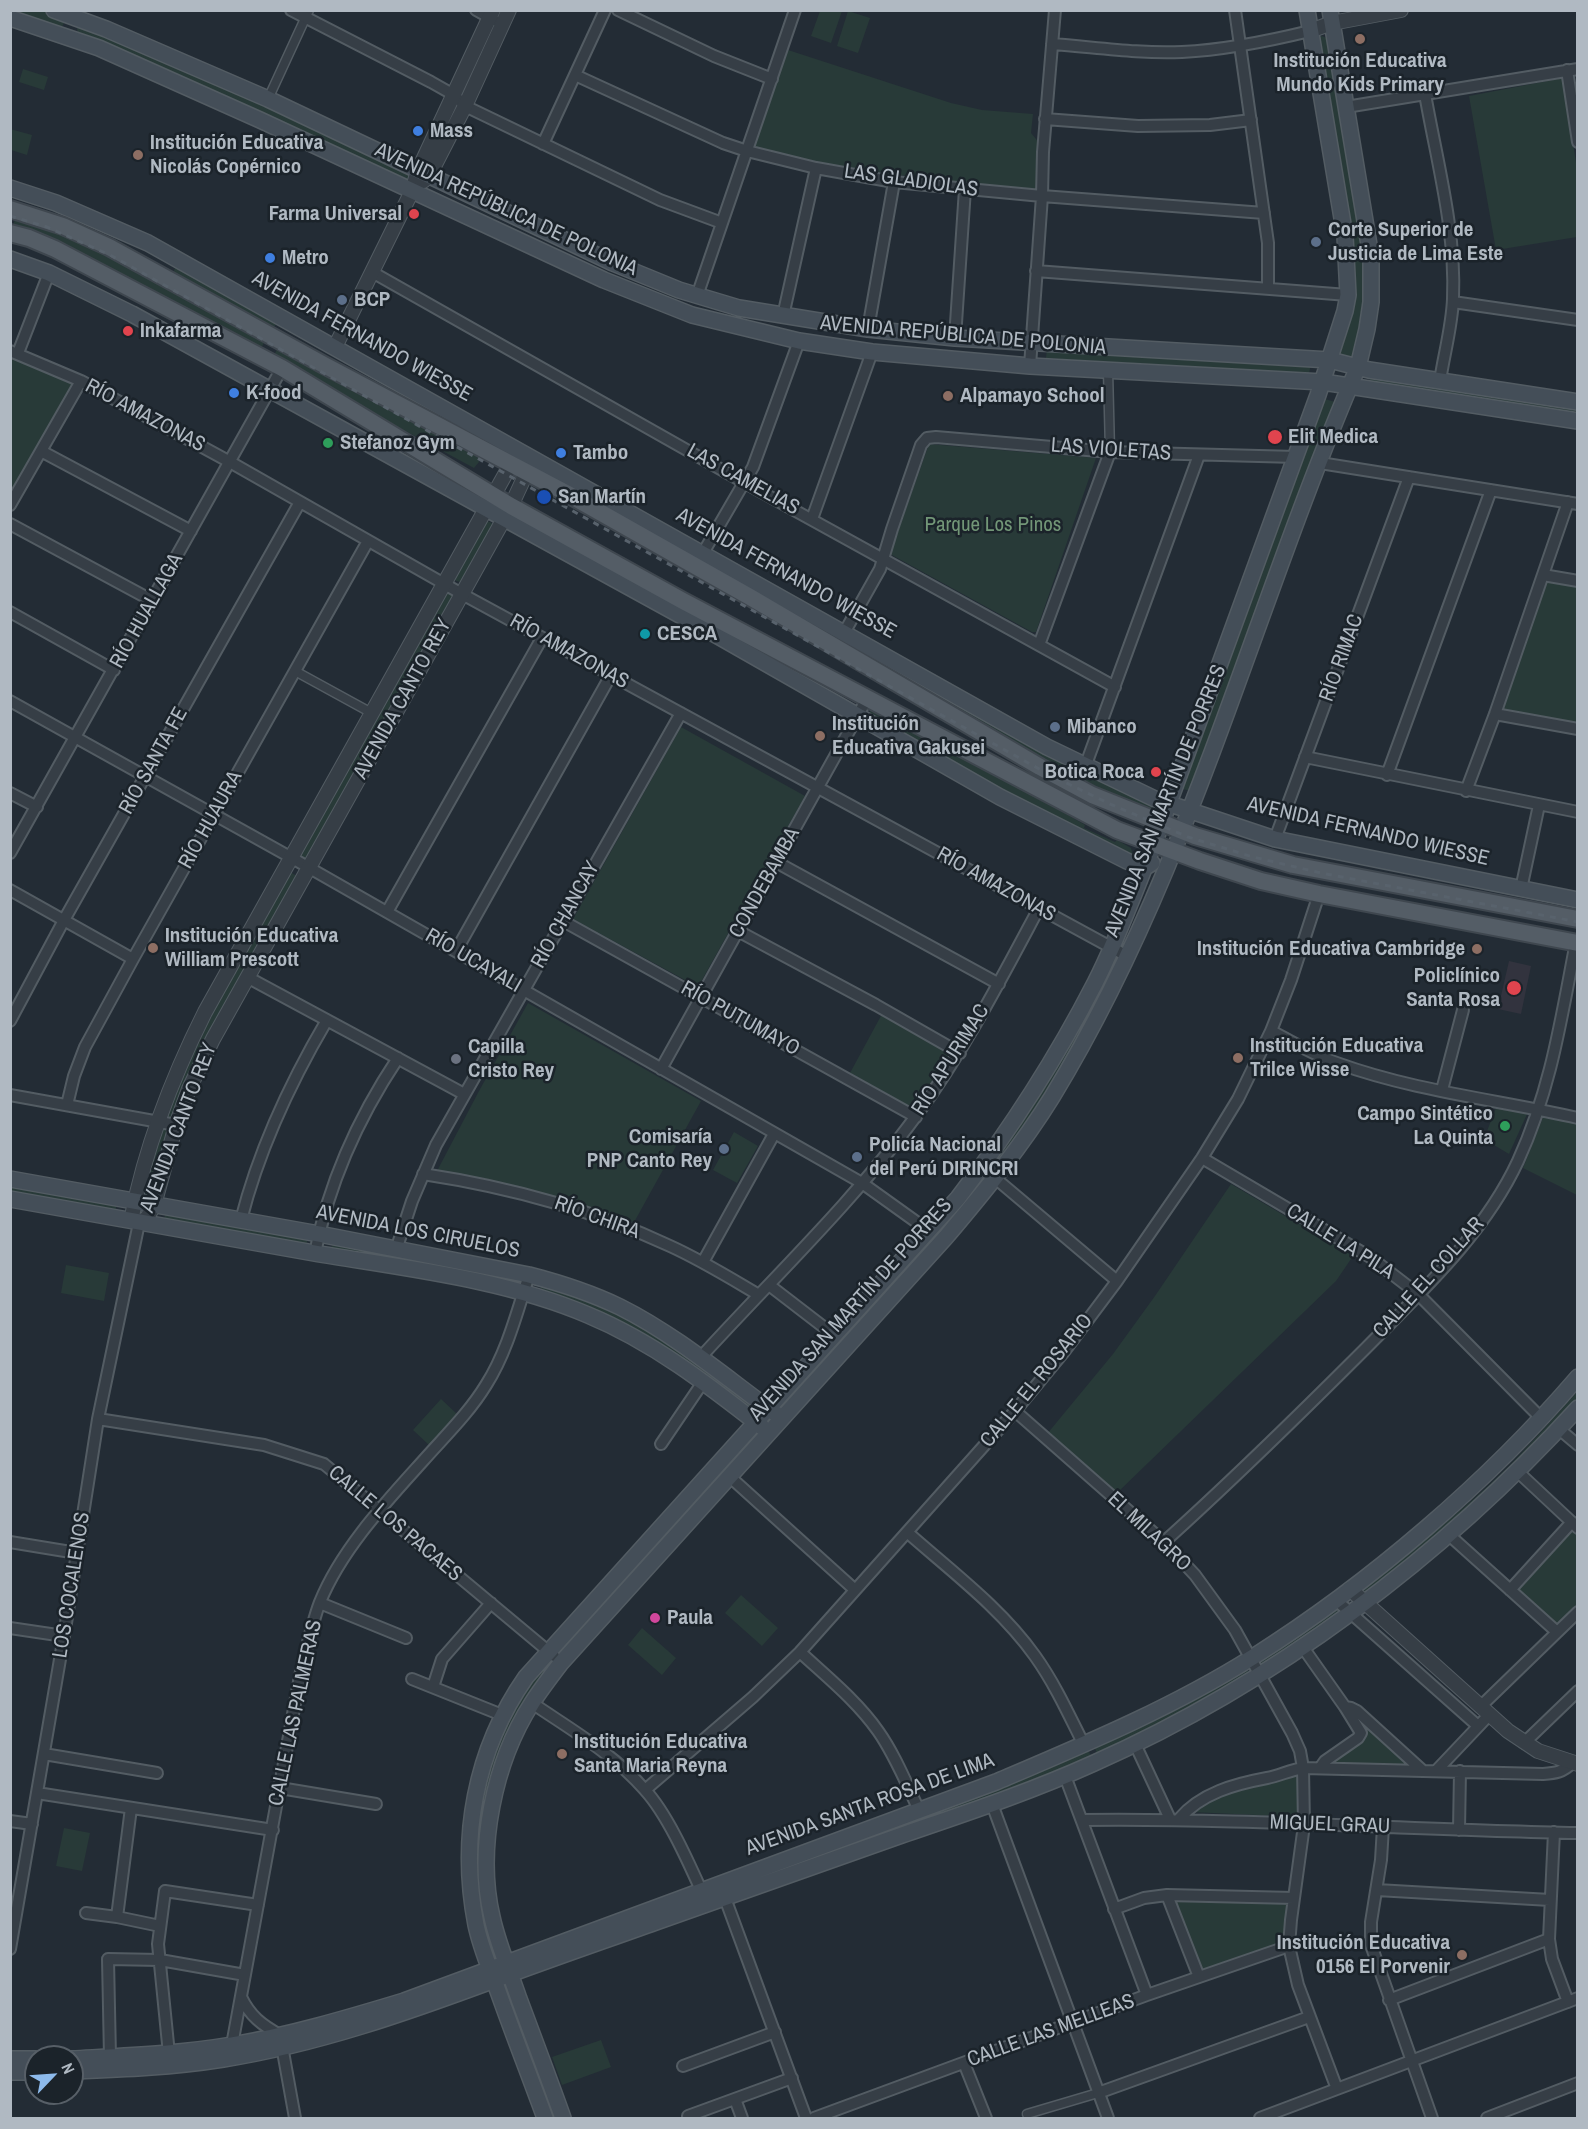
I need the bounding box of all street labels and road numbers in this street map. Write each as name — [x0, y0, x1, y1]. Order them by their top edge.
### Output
street label: AVENIDA REPÚBLICA DE POLONIA — [371, 138, 641, 282]
street label: LAS GLADIOLAS — [842, 159, 980, 203]
street label: AVENIDA FERNANDO WIESSE — [248, 266, 476, 408]
street label: AVENIDA REPÚBLICA DE POLONIA — [819, 311, 1107, 361]
street label: RÍO AMAZONAS — [81, 374, 209, 458]
street label: LAS VIOLETAS — [1050, 433, 1172, 467]
street label: LAS CAMELIAS — [682, 439, 804, 521]
street label: AVENIDA FERNANDO WIESSE — [672, 503, 900, 645]
street label: RÍO HUALLAGA — [105, 549, 189, 673]
street label: RÍO AMAZONAS — [505, 609, 633, 695]
street label: RÍO RIMAC — [1315, 611, 1369, 705]
street label: AVENIDA CANTO REY — [349, 614, 457, 784]
street label: AVENIDA SAN MARTÍN DE PORRES — [1100, 661, 1232, 941]
street label: RÍO SANTA FE — [114, 703, 194, 819]
street label: RÍO HUAURA — [174, 767, 248, 873]
street label: AVENIDA FERNANDO WIESSE — [1245, 792, 1491, 872]
street label: CONDEBAMBA — [724, 823, 806, 943]
street label: RÍO AMAZONAS — [932, 842, 1060, 928]
street label: RÍO CHANCAY — [526, 857, 606, 973]
street label: RÍO UCAYALI — [421, 923, 525, 999]
street label: RÍO PUTUMAYO — [676, 976, 804, 1062]
street label: RÍO APURIMAC — [907, 1000, 995, 1120]
street label: AVENIDA CANTO REY — [135, 1040, 223, 1216]
street label: RÍO CHIRA — [551, 1191, 643, 1245]
street label: AVENIDA SAN MARTÍN DE PORRES — [744, 1193, 958, 1427]
street label: CALLE LA PILA — [1281, 1199, 1399, 1285]
street label: AVENIDA LOS CIRUELOS — [314, 1200, 522, 1264]
street label: CALLE EL COLLAR — [1368, 1212, 1490, 1344]
street label: CALLE EL ROSARIO — [975, 1309, 1099, 1453]
street label: CALLE LOS PACAES — [323, 1461, 467, 1587]
street label: EL MILAGRO — [1102, 1487, 1196, 1577]
street label: LOS COCALENOS — [48, 1510, 96, 1660]
street label: CALLE LAS PALMERAS — [264, 1618, 328, 1808]
street label: AVENIDA SANTA ROSA DE LIMA — [742, 1748, 998, 1862]
street label: MIGUEL GRAU — [1269, 1810, 1391, 1840]
street label: CALLE LAS MELLEAS — [964, 1989, 1138, 2073]

